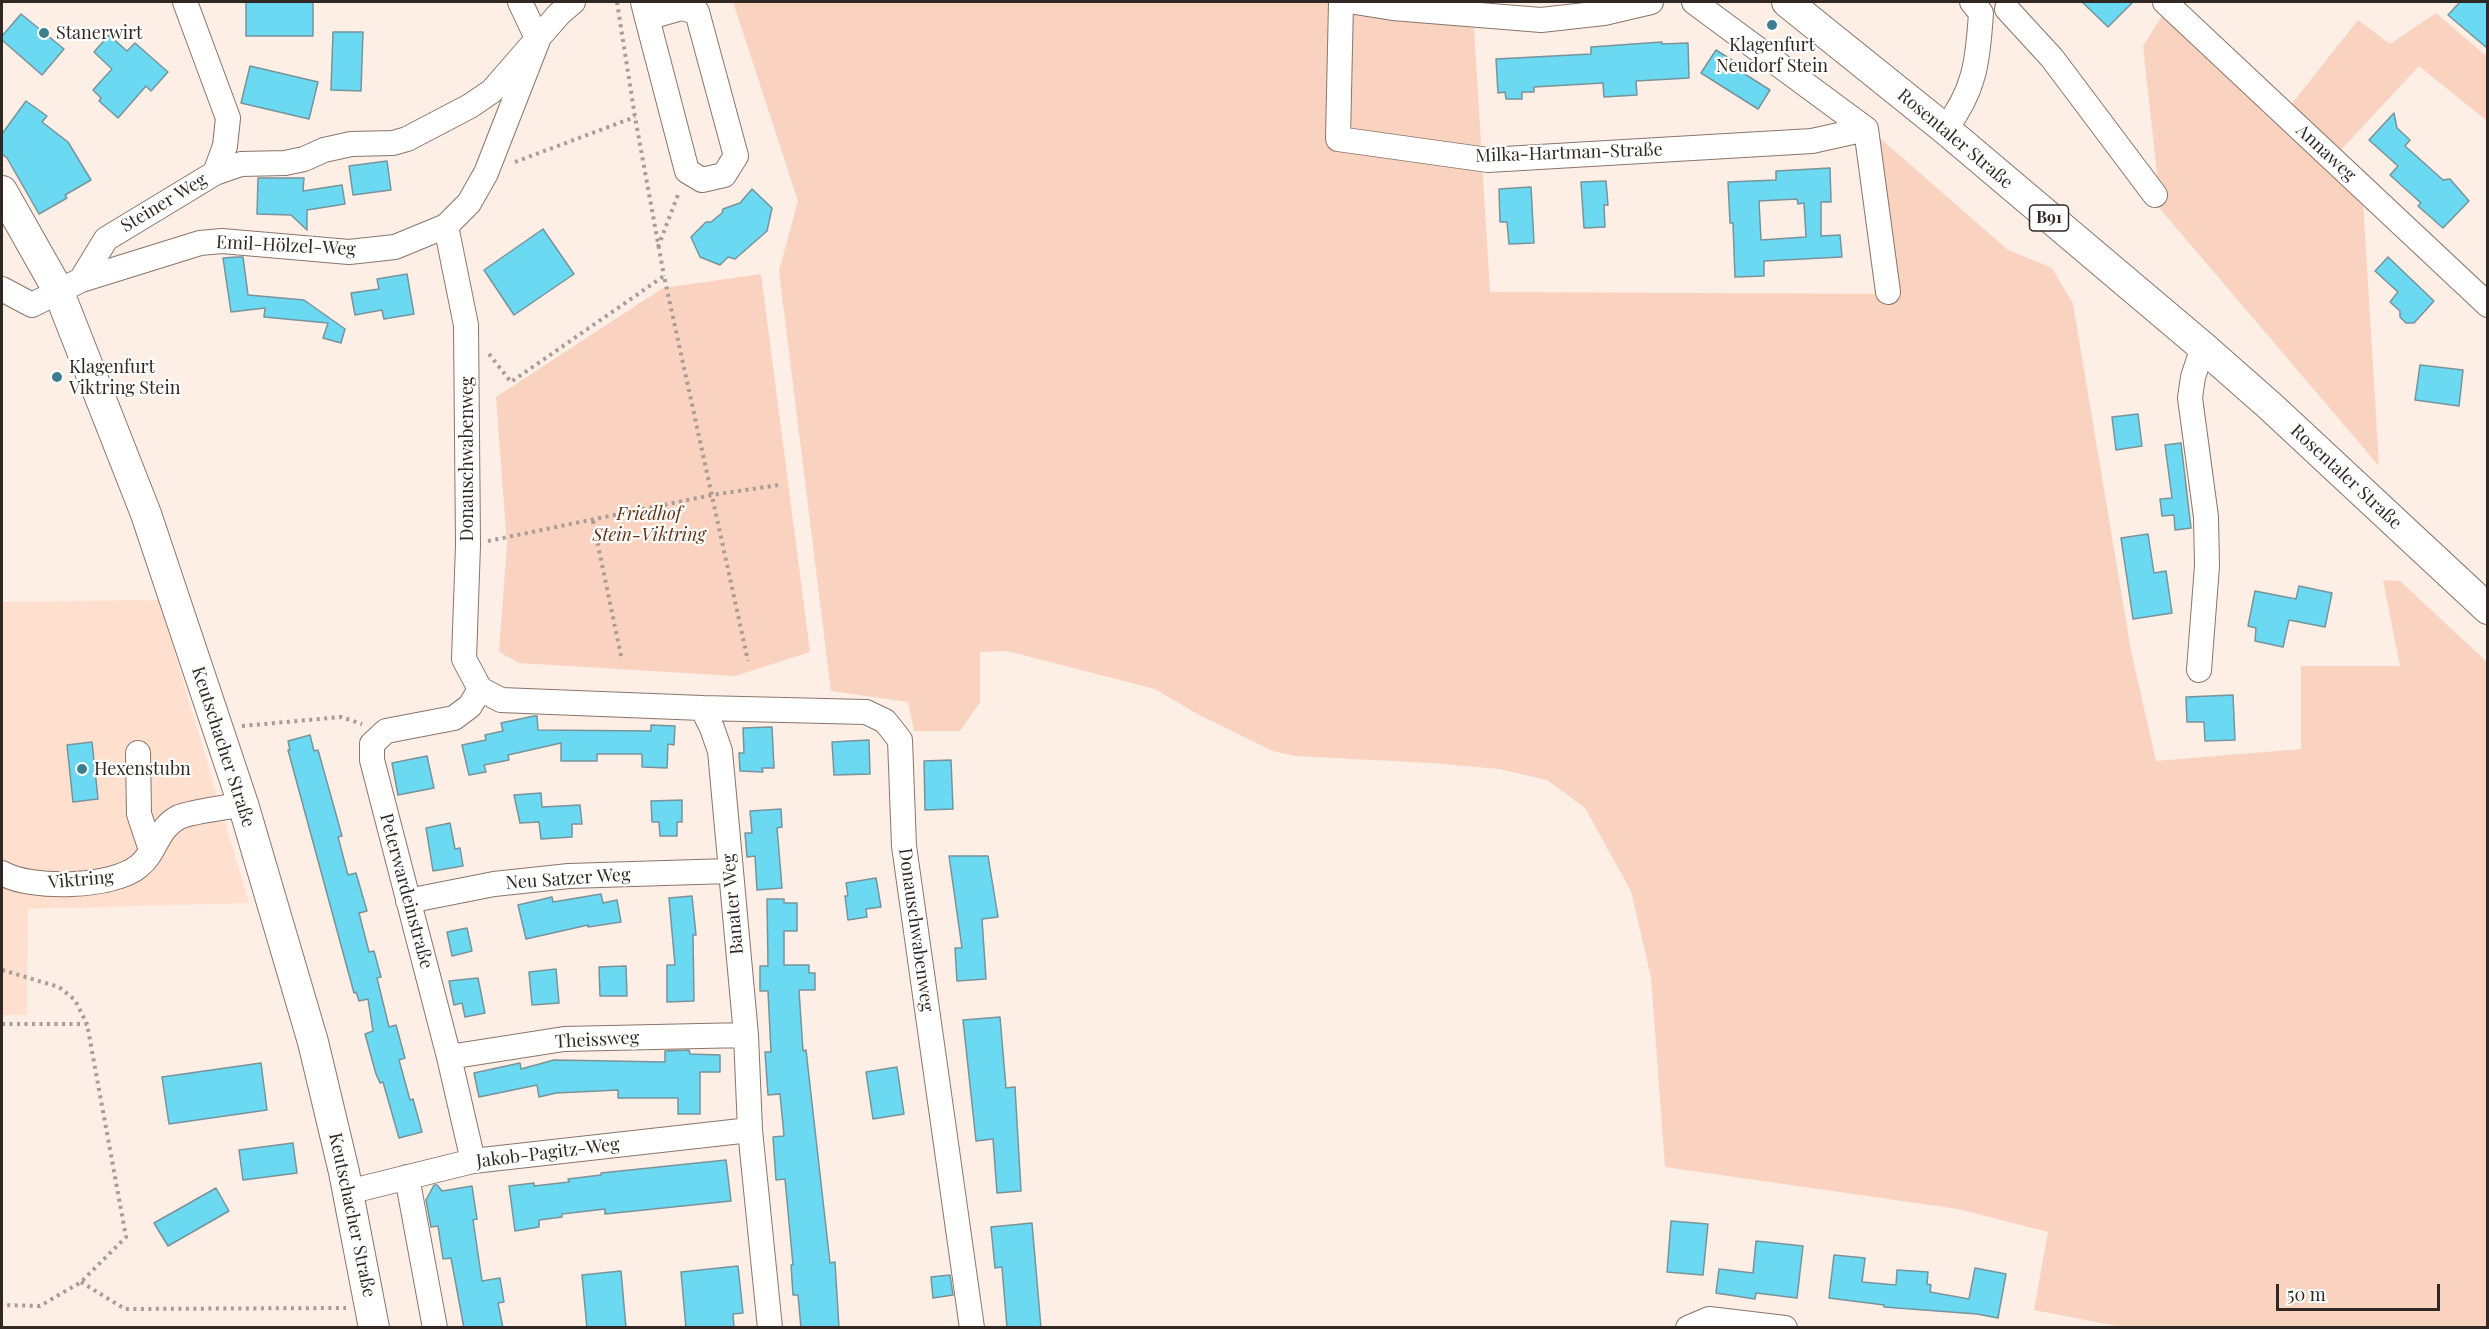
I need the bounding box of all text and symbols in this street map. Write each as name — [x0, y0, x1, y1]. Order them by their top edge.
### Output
marker: Klagenfurt Neudorf Stein — [1765, 18, 1779, 32]
place label: Stanerwirt — [56, 22, 142, 44]
marker: Stanerwirt — [37, 26, 51, 40]
place label: Klagenfurt Neudorf Stein — [1716, 34, 1828, 76]
street label: Rosentaler Straße — [1893, 84, 2017, 194]
street label: Annaweg — [2292, 120, 2360, 186]
street label: Milka-Hartman-Straße — [1475, 139, 1663, 167]
street label: Steiner Weg — [117, 169, 211, 237]
road number: B91 — [2030, 205, 2068, 231]
street label: Emil-Hölzel-Weg — [216, 232, 356, 260]
place label: Klagenfurt Viktring Stein — [69, 356, 180, 398]
marker: Klagenfurt Viktring Stein — [50, 370, 64, 384]
street label: Donauschwabenweg — [456, 376, 478, 542]
street label: Rosentaler Straße — [2286, 420, 2406, 534]
park label: Friedhof Stein-Viktring — [592, 503, 706, 546]
street label: Keutschacher Straße — [187, 664, 259, 830]
place label: Hexenstubn — [94, 758, 191, 780]
marker: Hexenstubn — [75, 762, 89, 776]
street label: Peterwardeinstraße — [375, 811, 437, 971]
street label: Donauschwabenweg — [894, 847, 938, 1013]
street label: Banater Weg — [718, 852, 748, 956]
street label: Neu Satzer Weg — [505, 864, 631, 894]
street label: Viktring — [47, 866, 115, 894]
street label: Theissweg — [554, 1027, 640, 1053]
street label: Keutschacher Straße — [324, 1131, 380, 1299]
street label: Jakob-Pagitz-Weg — [475, 1133, 621, 1173]
scale bar — [2279, 1272, 2442, 1310]
text: 50 m — [2287, 1282, 2326, 1306]

